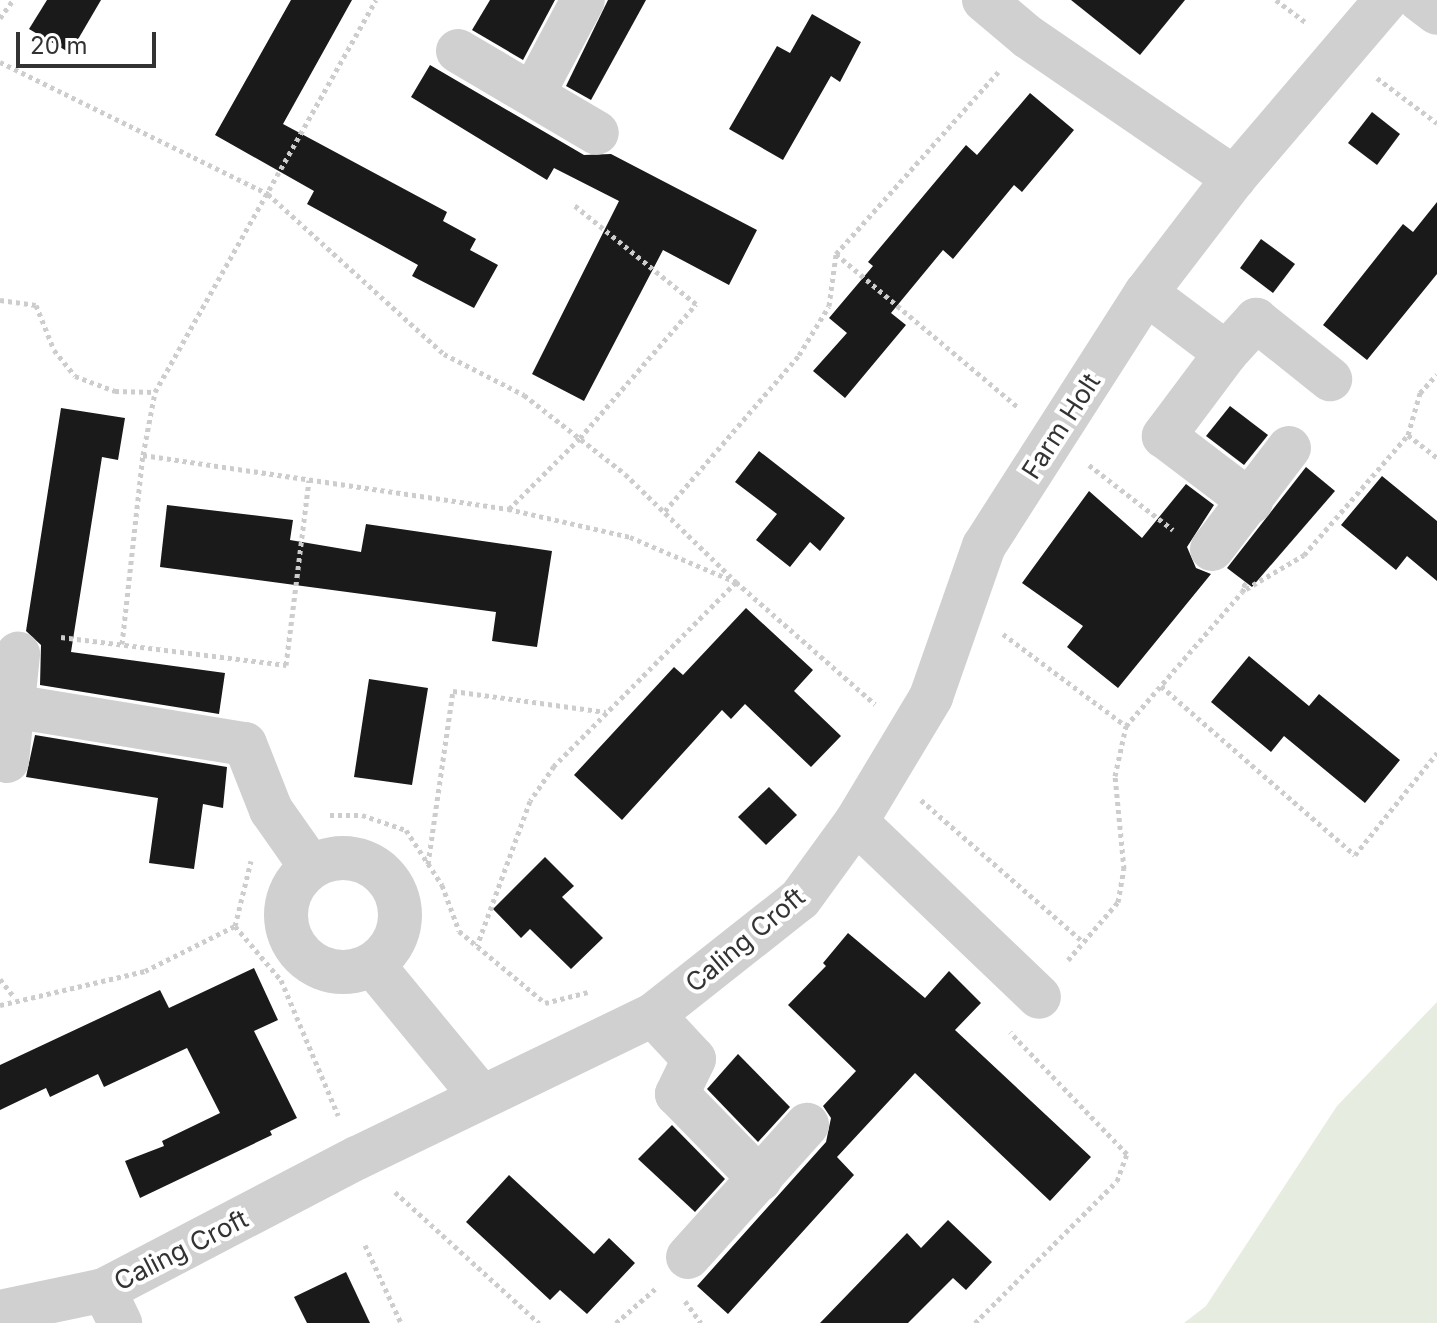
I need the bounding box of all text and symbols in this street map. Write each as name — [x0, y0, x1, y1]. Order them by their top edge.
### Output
scale bar — [20, 16, 160, 66]
text: 20 m — [30, 31, 88, 60]
street label: Farm Holt — [1015, 367, 1107, 485]
street label: Caling Croft — [679, 881, 811, 999]
street label: Caling Croft — [109, 1203, 253, 1297]

